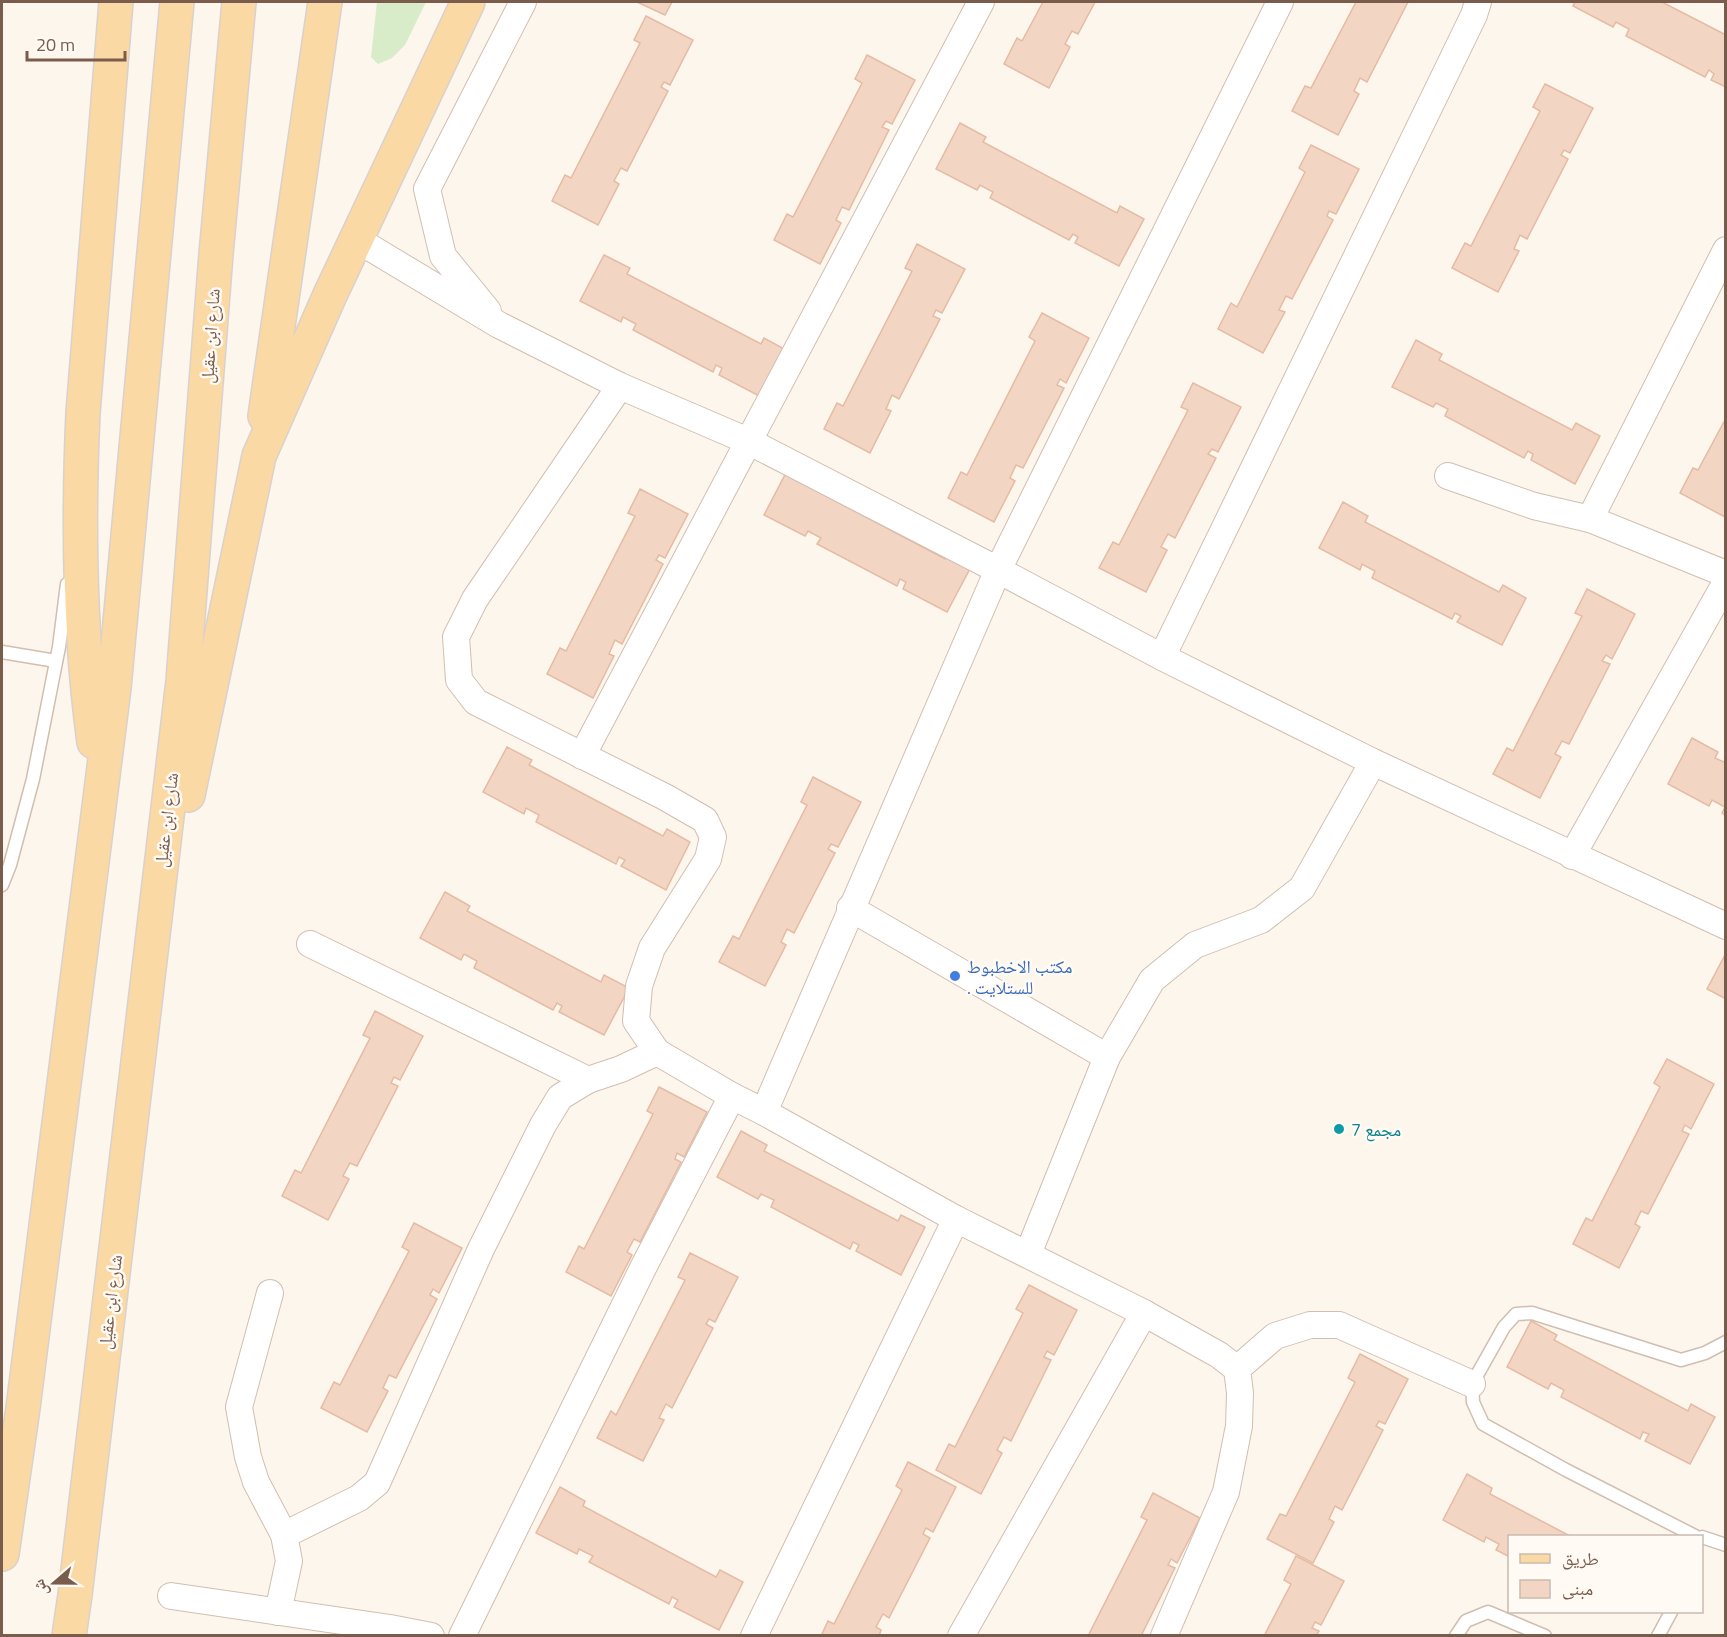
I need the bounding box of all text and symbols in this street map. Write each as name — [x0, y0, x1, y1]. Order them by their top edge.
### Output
scale bar — [27, 24, 124, 62]
text: 20 m — [36, 31, 75, 58]
street label: شارع ابن عقيل — [193, 288, 227, 384]
street label: شارع ابن عقيل — [147, 771, 185, 869]
place label: مكتب الاخطبوط . للستلايت — [967, 953, 1073, 1001]
marker: مكتب الاخطبوط . للستلايت — [948, 969, 962, 983]
place label: مجمع 7 — [1351, 1116, 1401, 1143]
marker: مجمع 7 — [1332, 1122, 1346, 1136]
street label: شارع ابن عقيل — [91, 1253, 129, 1351]
legend — [1508, 1535, 1703, 1613]
text: طريق — [1562, 1545, 1599, 1572]
north arrow — [24, 1553, 84, 1613]
text: مبنى — [1562, 1575, 1593, 1602]
text: ش — [26, 1576, 54, 1600]

